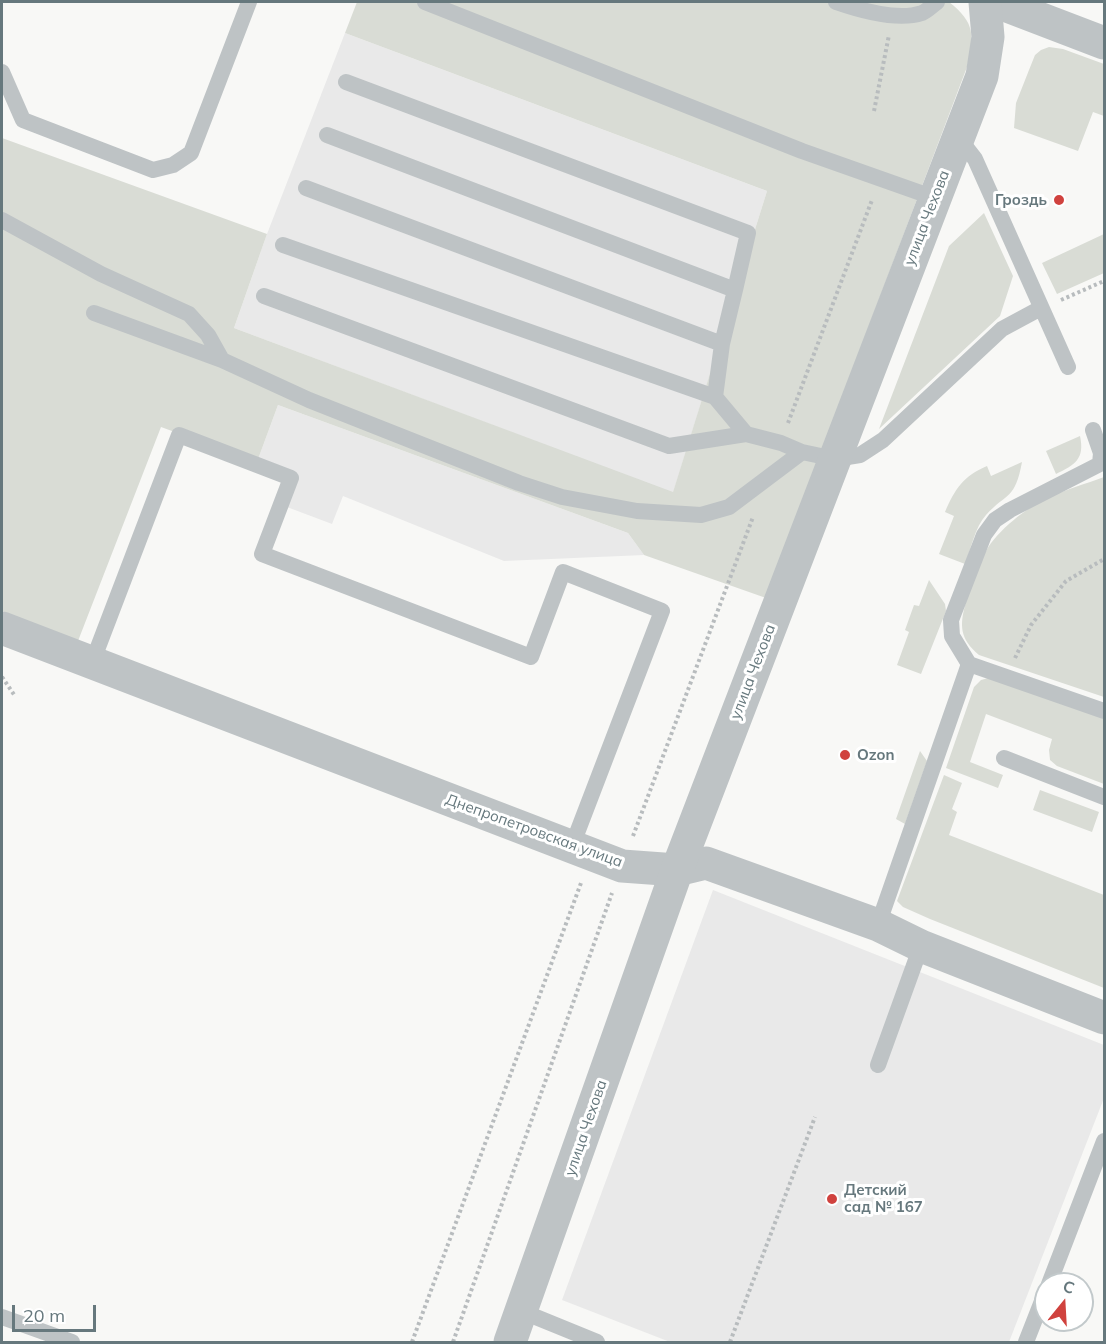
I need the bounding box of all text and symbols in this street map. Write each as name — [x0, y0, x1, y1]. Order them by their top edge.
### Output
street label: улица Чехова — [901, 168, 953, 268]
place label: Гроздь — [995, 191, 1047, 209]
marker: Гроздь — [1052, 193, 1066, 207]
street label: улица Чехова — [727, 622, 779, 722]
place label: Ozon — [857, 746, 894, 764]
marker: Ozon — [838, 748, 852, 762]
street label: Днепропетровская улица — [443, 791, 625, 871]
street label: улица Чехова — [561, 1078, 611, 1178]
place label: Детский сад № 167 — [844, 1181, 923, 1216]
marker: Детский сад № 167 — [825, 1192, 839, 1206]
north arrow — [1034, 1272, 1094, 1332]
text: С — [1061, 1276, 1077, 1298]
scale bar — [15, 1293, 99, 1331]
text: 20 m — [23, 1304, 65, 1327]

